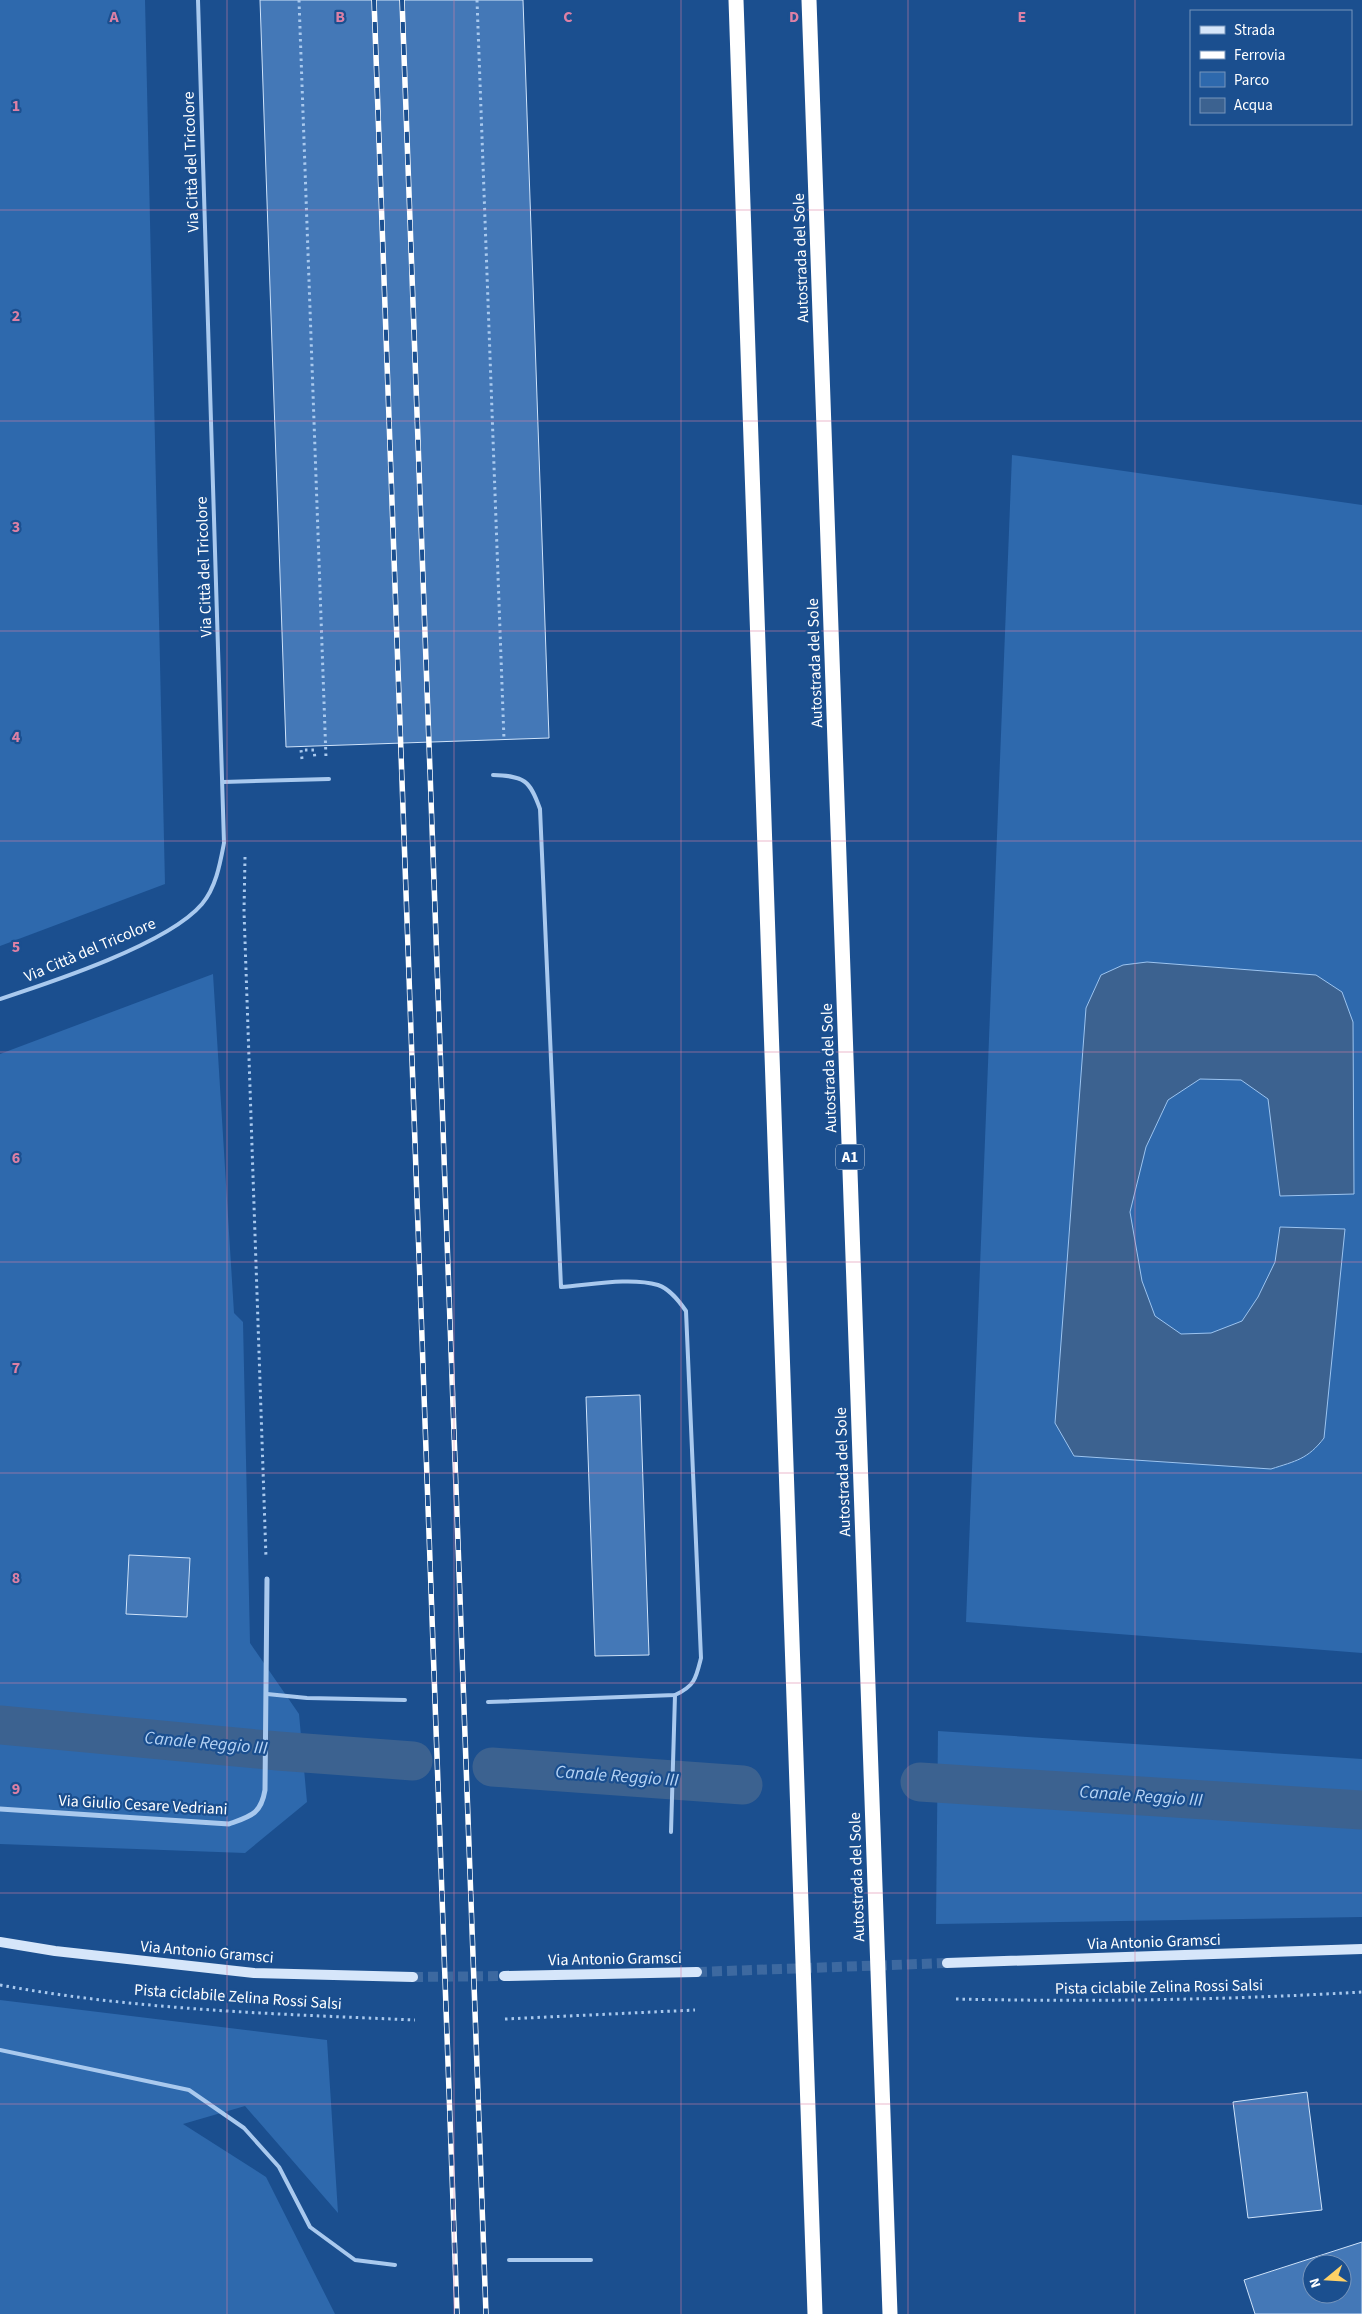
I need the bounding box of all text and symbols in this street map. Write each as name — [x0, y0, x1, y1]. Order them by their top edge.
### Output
text: A — [108, 6, 119, 28]
text: B — [335, 6, 345, 28]
text: C — [563, 6, 573, 28]
text: D — [789, 6, 799, 28]
text: E — [1018, 6, 1026, 28]
legend — [1190, 10, 1352, 125]
text: Strada — [1234, 20, 1275, 41]
text: Ferrovia — [1234, 45, 1285, 66]
text: Parco — [1234, 70, 1269, 91]
street label: Via Città del Tricolore — [178, 91, 204, 233]
text: 1 — [12, 95, 20, 117]
text: Acqua — [1234, 95, 1273, 116]
street label: Autostrada del Sole — [788, 193, 814, 323]
text: 2 — [12, 305, 20, 327]
street label: Via Città del Tricolore — [191, 496, 217, 638]
text: 3 — [12, 516, 20, 538]
street label: Autostrada del Sole — [802, 598, 828, 728]
text: 4 — [12, 726, 21, 748]
street label: Via Città del Tricolore — [21, 912, 159, 988]
text: 5 — [12, 936, 20, 958]
street label: Autostrada del Sole — [816, 1003, 842, 1133]
road number: A1 — [836, 1144, 864, 1170]
text: 6 — [12, 1147, 20, 1169]
text: 7 — [12, 1357, 20, 1379]
street label: Autostrada del Sole — [830, 1407, 856, 1537]
text: 8 — [12, 1567, 20, 1589]
water label: Canale Reggio III — [143, 1725, 269, 1761]
water label: Canale Reggio III — [555, 1759, 680, 1793]
text: 9 — [12, 1778, 20, 1800]
water label: Canale Reggio III — [1079, 1779, 1204, 1813]
street label: Via Giulio Cesare Vedriani — [58, 1790, 228, 1820]
street label: Autostrada del Sole — [844, 1812, 870, 1942]
street label: Via Antonio Gramsci — [1087, 1929, 1221, 1955]
street label: Via Antonio Gramsci — [139, 1935, 275, 1969]
street label: Via Antonio Gramsci — [548, 1947, 682, 1971]
street label: Pista ciclabile Zelina Rossi Salsi — [1055, 1974, 1263, 2000]
street label: Pista ciclabile Zelina Rossi Salsi — [133, 1979, 343, 2015]
north arrow — [1302, 2254, 1352, 2304]
text: N — [1305, 2275, 1327, 2290]

